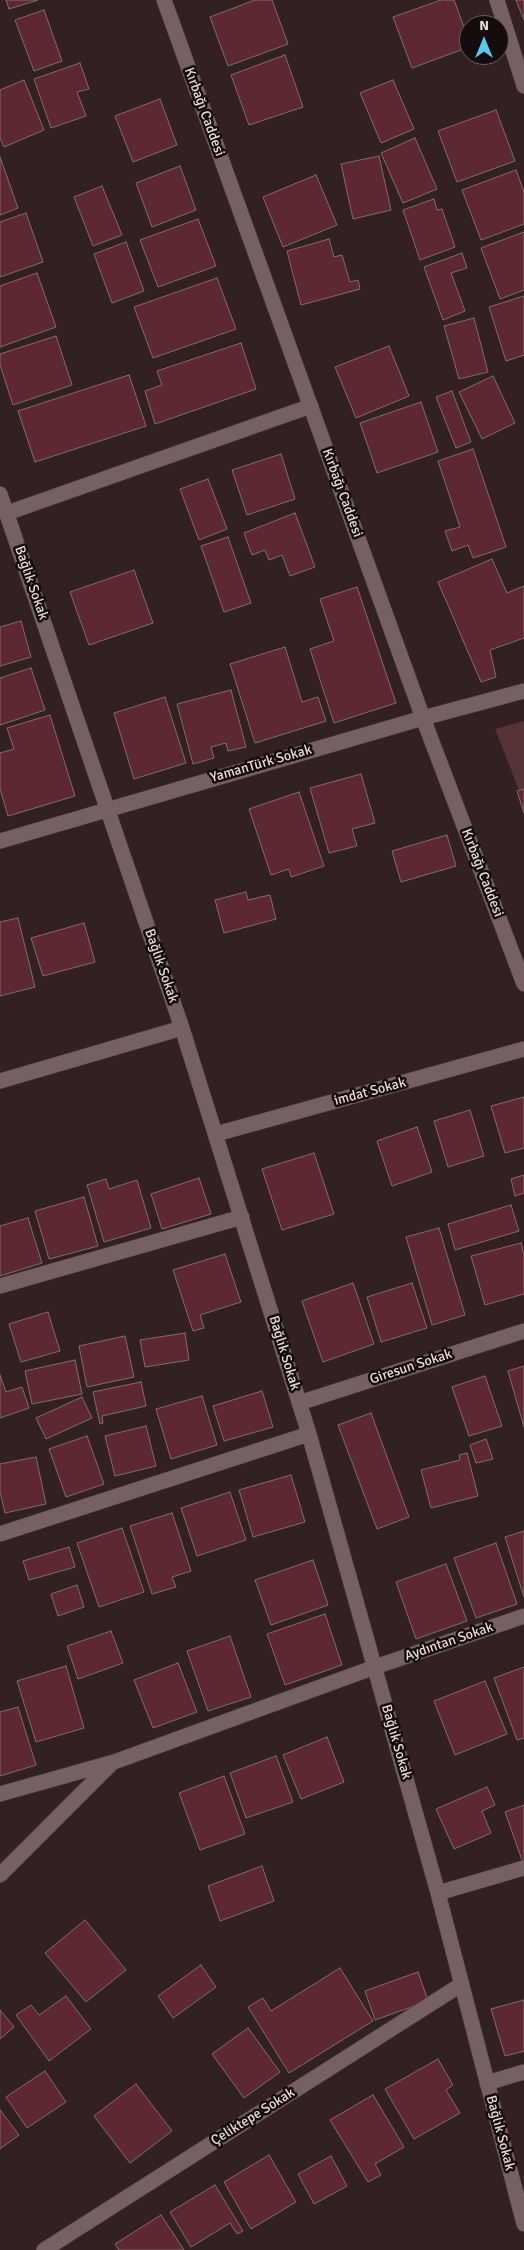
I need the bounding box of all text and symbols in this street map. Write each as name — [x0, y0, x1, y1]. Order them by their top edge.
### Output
north arrow — [459, 15, 509, 65]
text: N — [479, 17, 489, 34]
street label: Kırbağı Caddesi — [180, 65, 228, 159]
street label: Kırbağı Caddesi — [318, 446, 366, 540]
street label: Bağlık Sokak — [11, 544, 51, 622]
street label: YamanTürk Sokak — [208, 741, 314, 787]
street label: Kırbağı Caddesi — [457, 826, 507, 920]
street label: Bağlık Sokak — [141, 927, 181, 1005]
street label: imdat Sokak — [332, 1074, 408, 1110]
street label: Bağlık Sokak — [265, 1314, 303, 1392]
street label: Giresun Sokak — [368, 1346, 454, 1388]
street label: Aydıntan Sokak — [403, 1619, 495, 1665]
street label: Bağlık Sokak — [377, 1703, 415, 1781]
street label: Çeliktepe Sokak — [208, 2085, 298, 2149]
street label: Bağlık Sokak — [482, 2094, 518, 2172]

